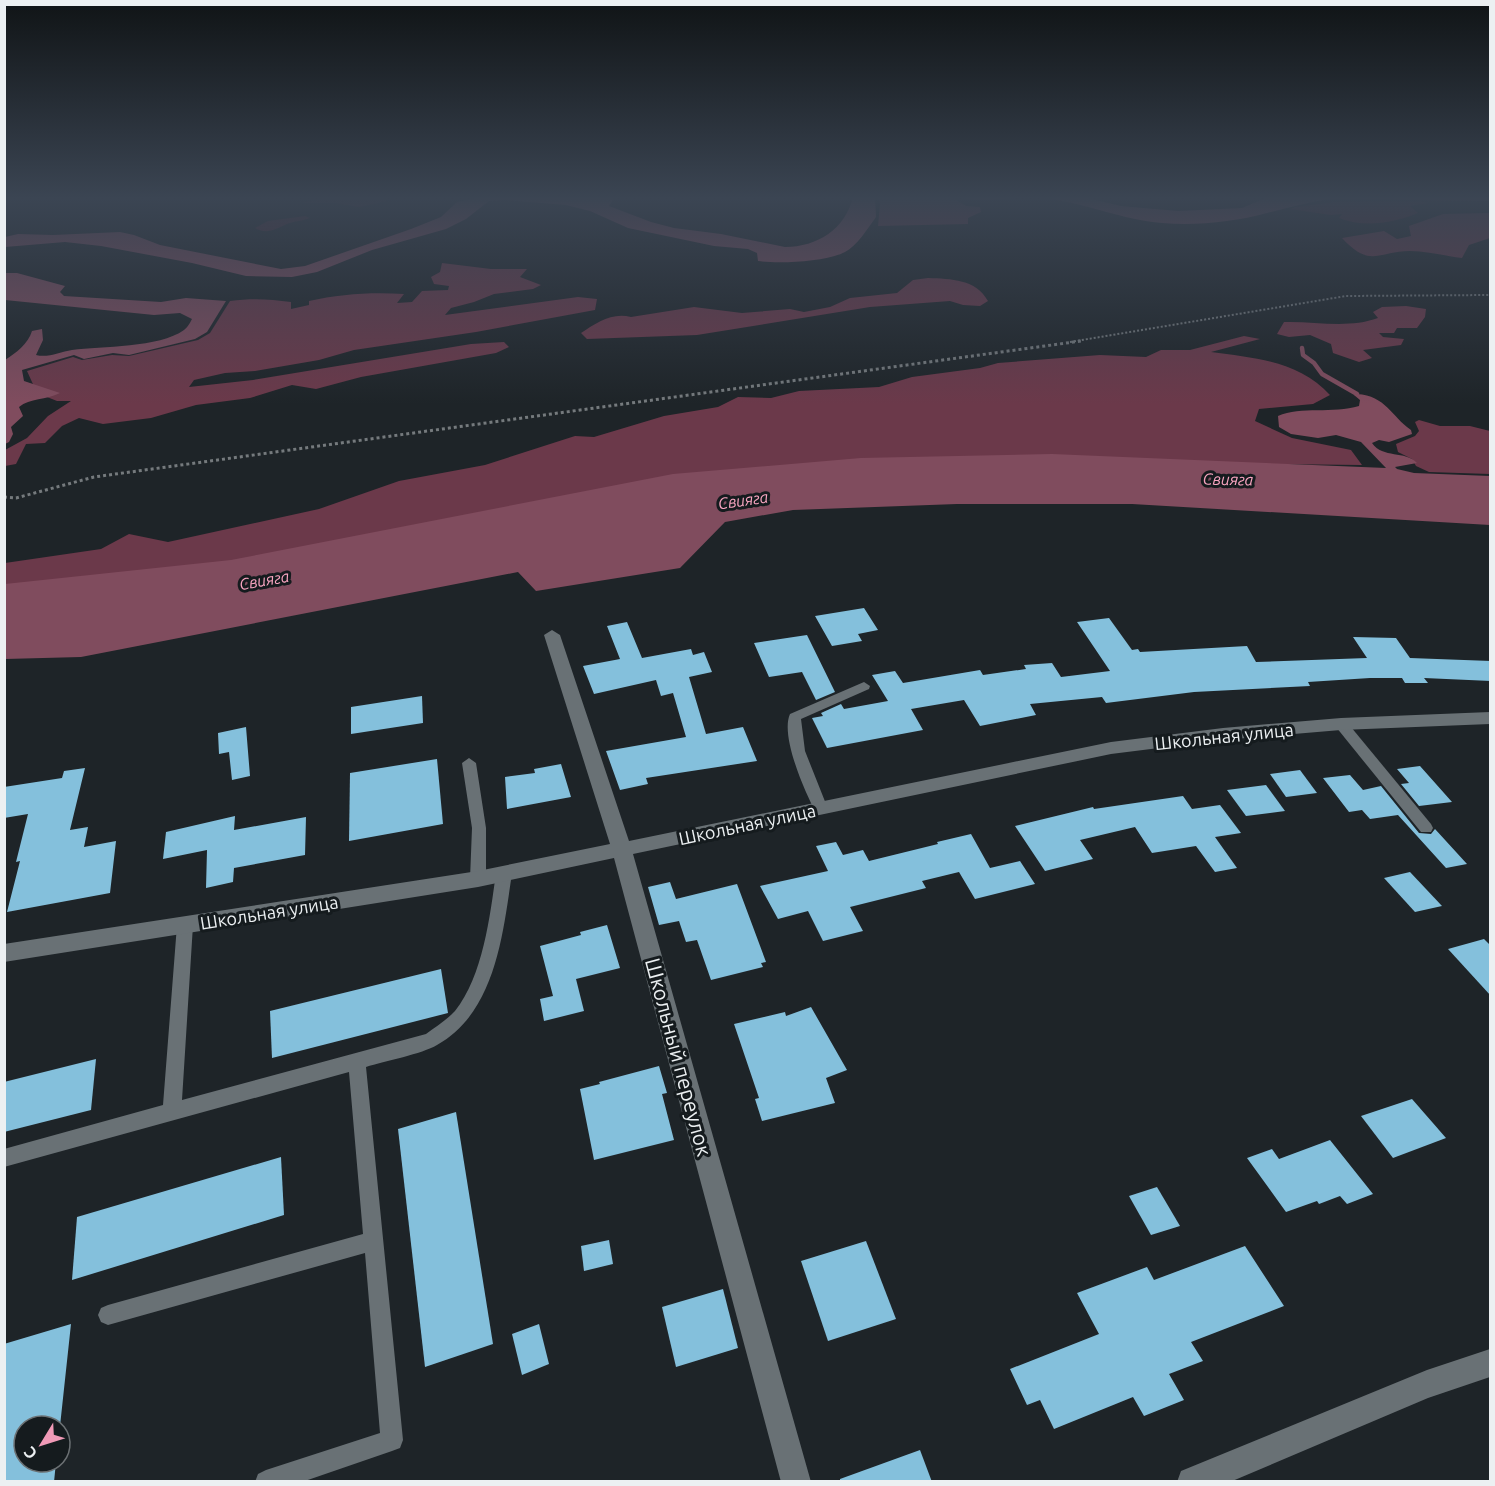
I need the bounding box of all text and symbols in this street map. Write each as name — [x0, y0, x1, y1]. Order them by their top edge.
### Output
water label: Свияга — [1203, 470, 1254, 488]
water label: Свияга — [717, 488, 770, 512]
water label: Свияга — [238, 567, 291, 593]
street label: Школьная улица — [1154, 719, 1294, 753]
street label: Школьная улица — [677, 800, 817, 848]
street label: Школьная улица — [198, 891, 340, 933]
street label: Школьный переулок — [641, 955, 717, 1159]
north arrow — [12, 1414, 72, 1474]
text: С — [20, 1444, 40, 1463]

